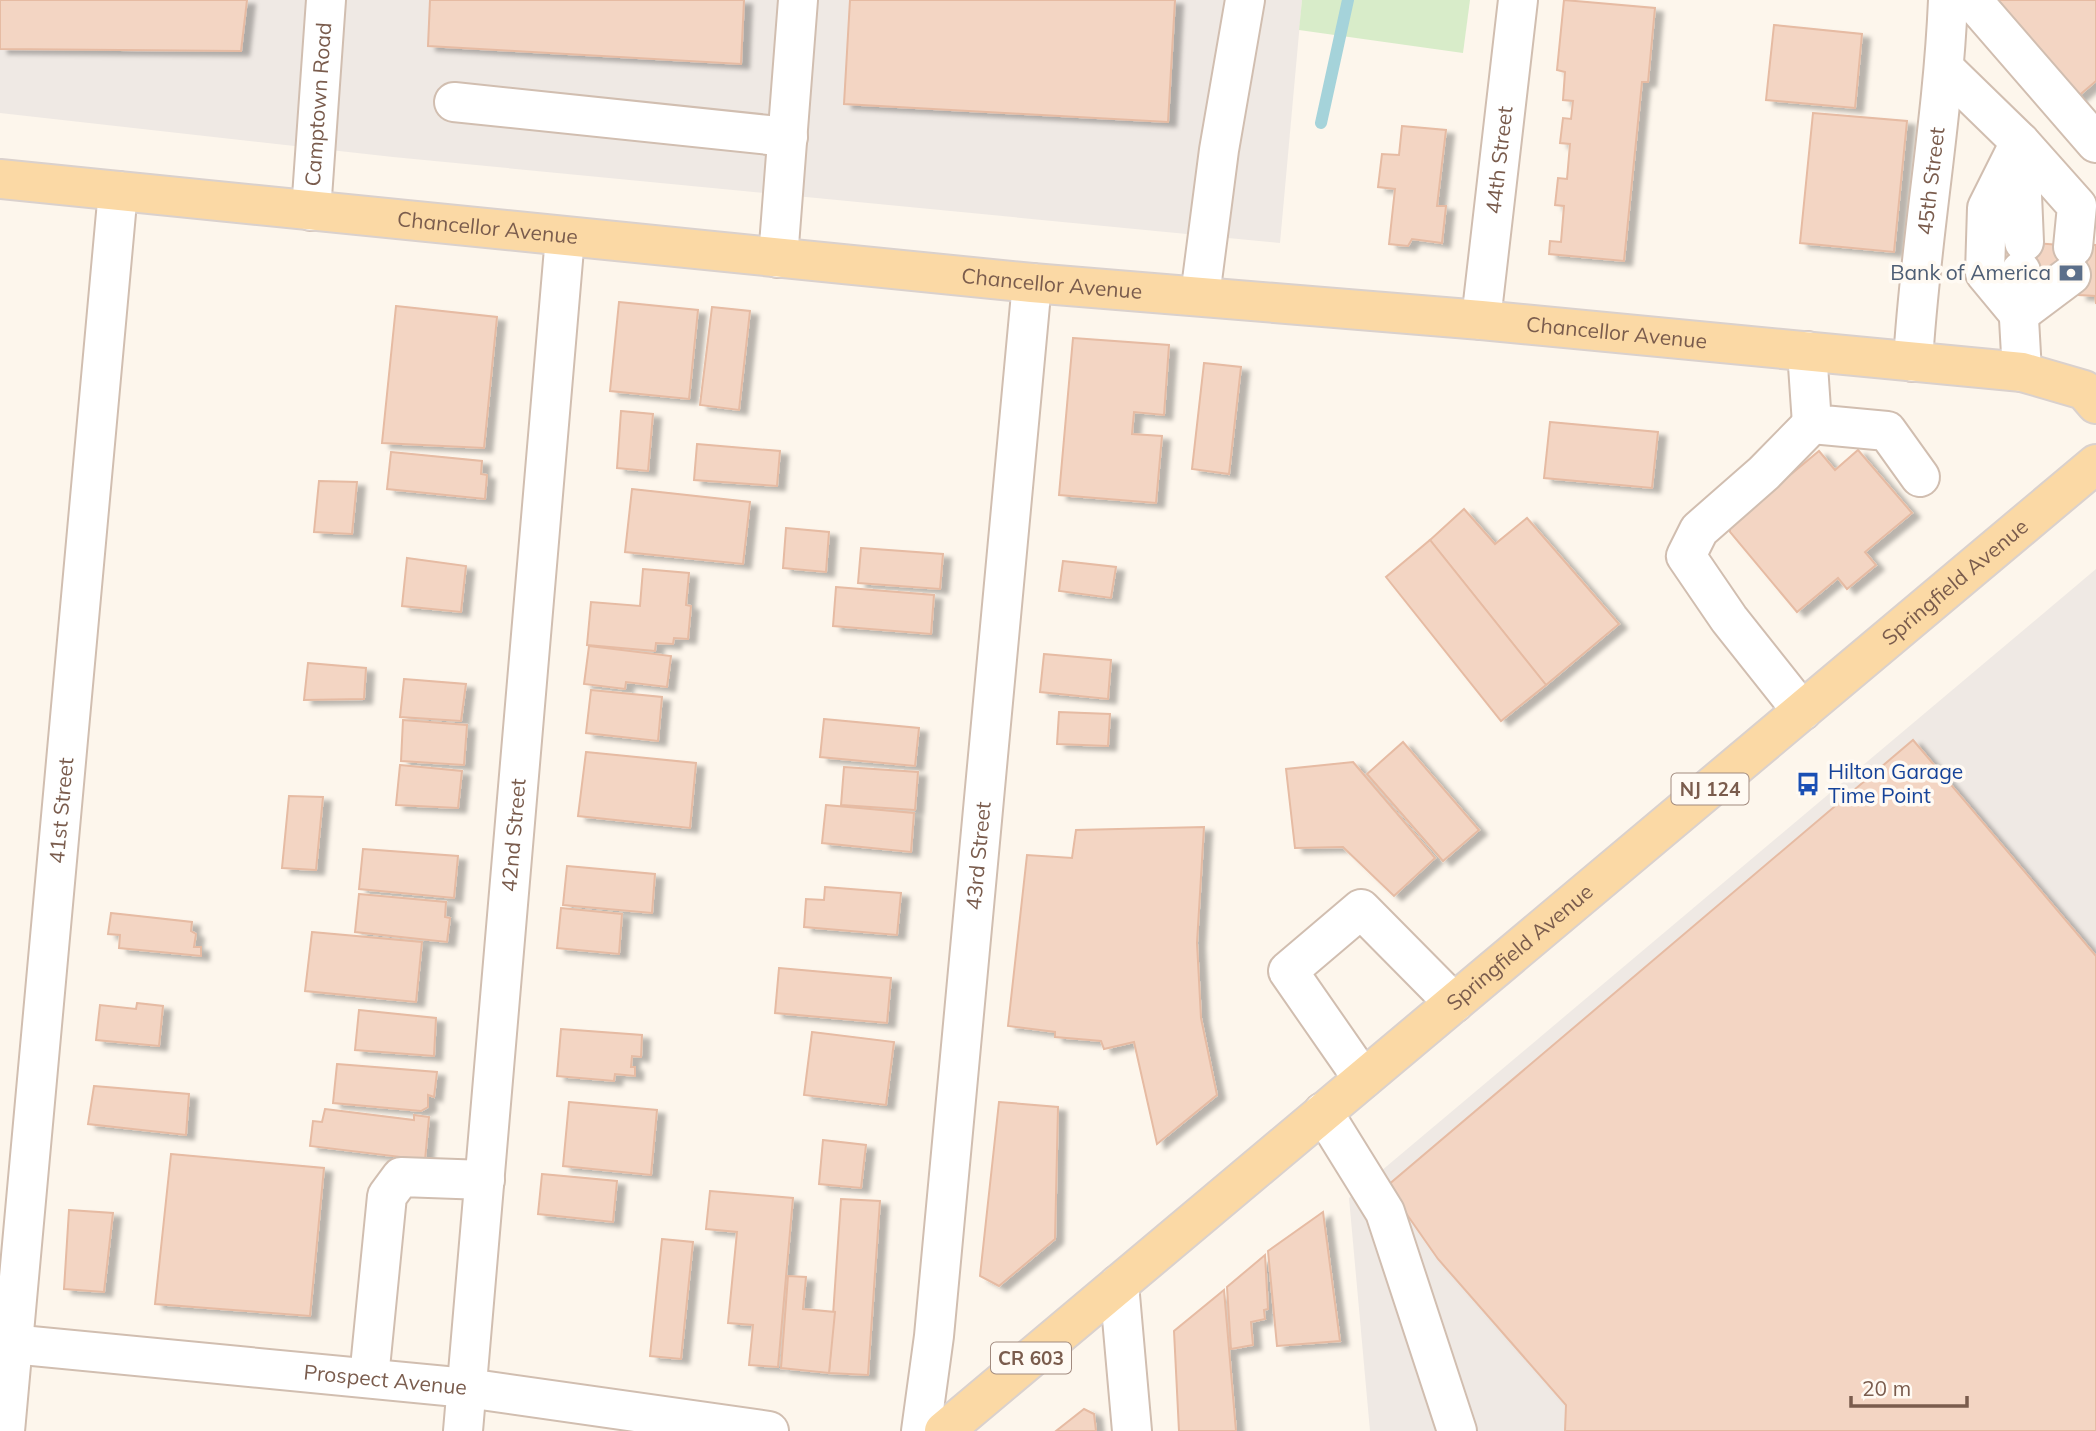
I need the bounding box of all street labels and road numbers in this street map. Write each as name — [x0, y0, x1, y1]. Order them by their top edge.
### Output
street label: Camptown Road — [299, 21, 336, 187]
street label: 44th Street — [1479, 105, 1518, 215]
street label: 45th Street — [1911, 125, 1949, 236]
street label: Chancellor Avenue — [396, 205, 579, 249]
street label: Chancellor Avenue — [960, 262, 1143, 304]
street label: Chancellor Avenue — [1525, 310, 1708, 354]
street label: Springfield Avenue — [1876, 513, 2033, 650]
street label: 41st Street — [43, 756, 78, 865]
road number: NJ 124 — [1672, 774, 1748, 804]
street label: 42nd Street — [495, 777, 531, 893]
street label: 43rd Street — [960, 800, 996, 911]
street label: Springfield Avenue — [1441, 878, 1598, 1016]
road number: CR 603 — [991, 1342, 1071, 1374]
street label: Prospect Avenue — [302, 1358, 468, 1400]

